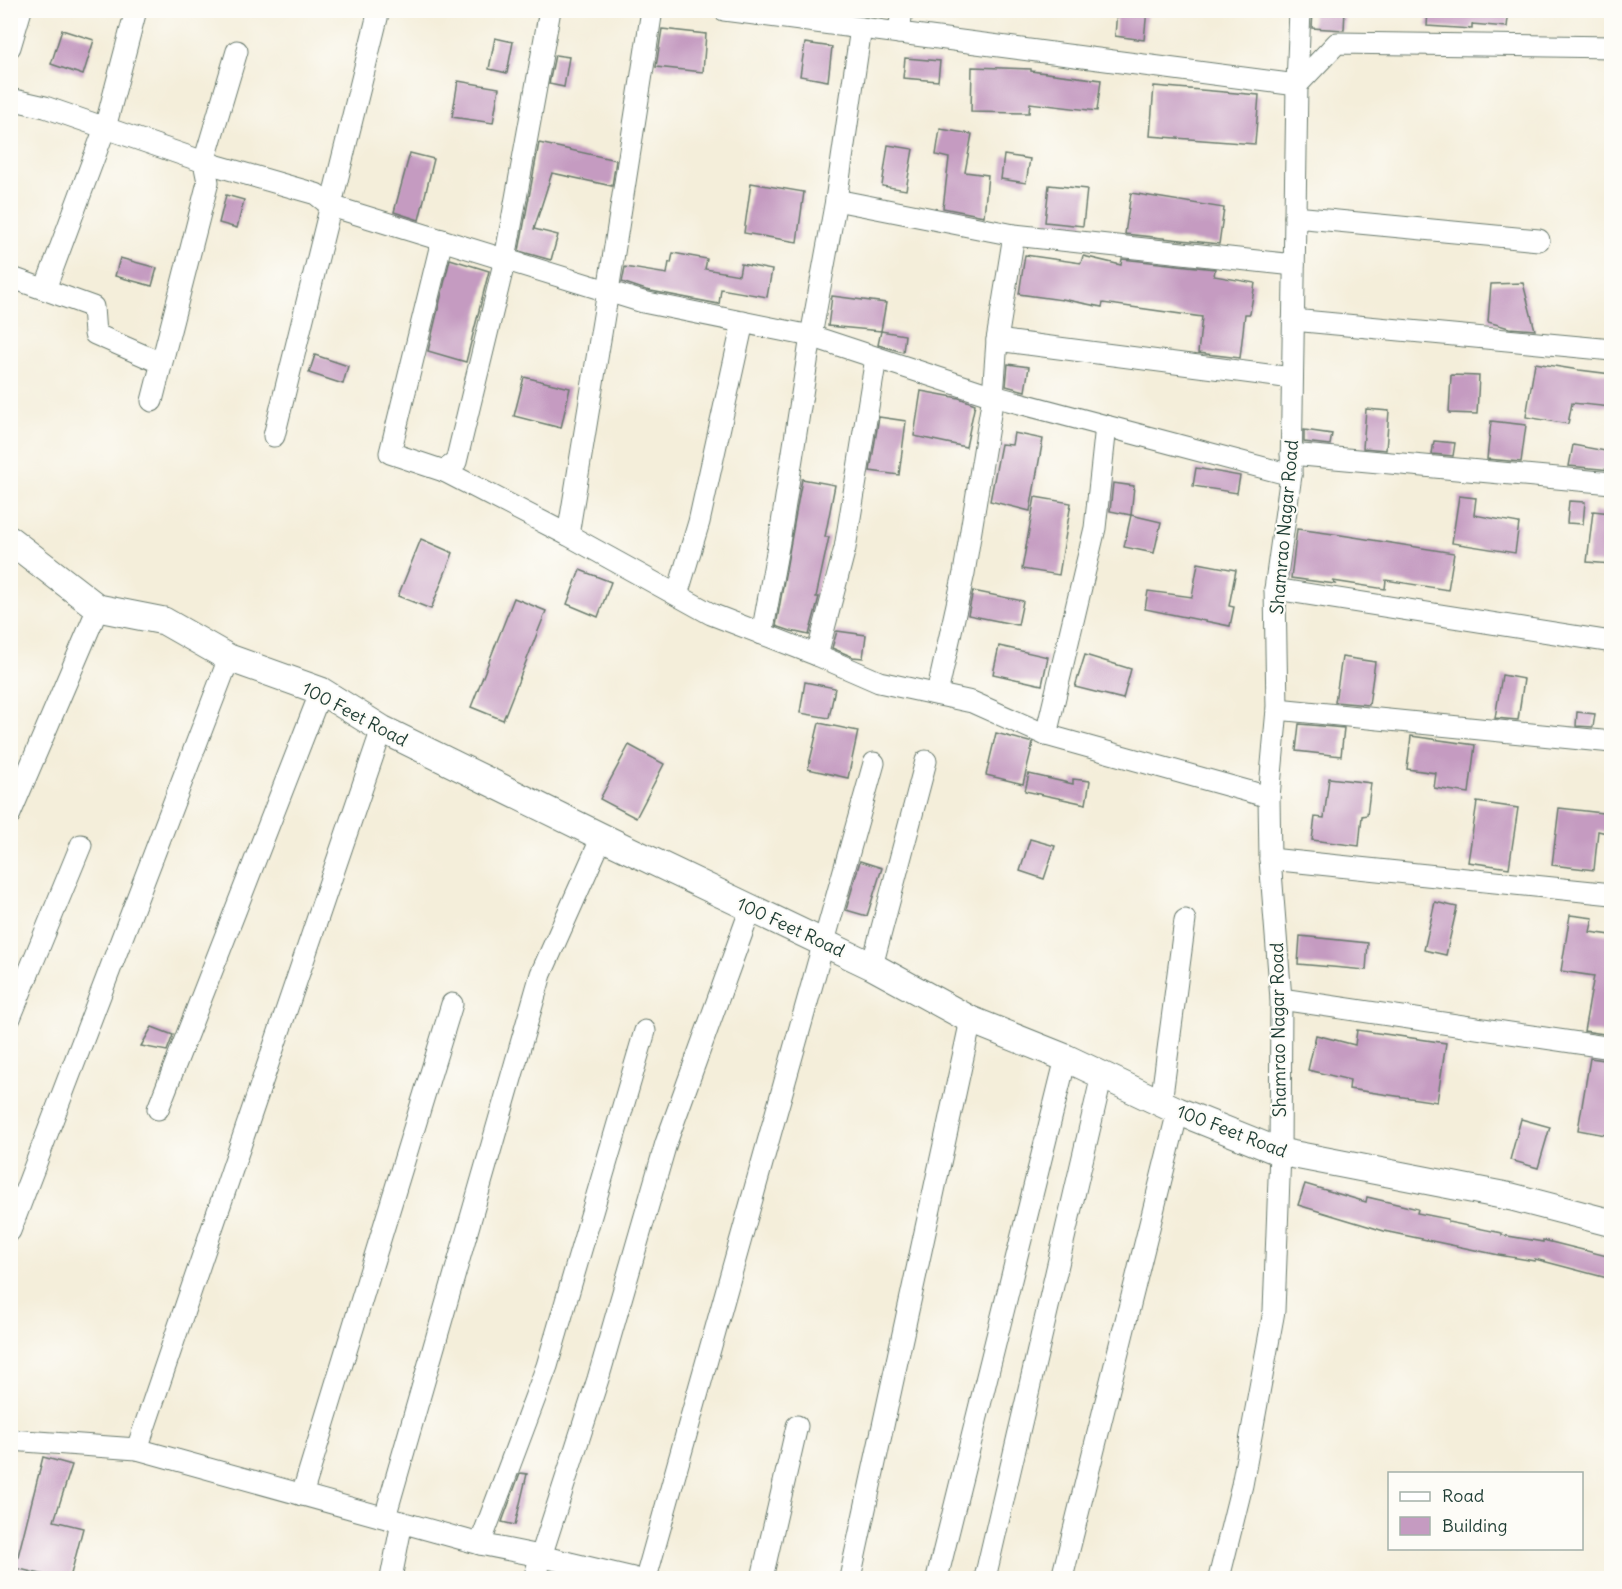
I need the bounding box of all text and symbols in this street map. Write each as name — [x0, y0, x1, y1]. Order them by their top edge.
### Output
street label: Shamrao Nagar Road — [1265, 438, 1303, 615]
street label: 100 Feet Road — [298, 677, 412, 752]
street label: 100 Feet Road — [733, 892, 849, 962]
street label: Shamrao Nagar Road — [1265, 942, 1291, 1118]
street label: 100 Feet Road — [1174, 1099, 1291, 1163]
legend — [1388, 1472, 1583, 1550]
text: Road — [1442, 1484, 1485, 1507]
text: Building — [1442, 1514, 1507, 1537]

